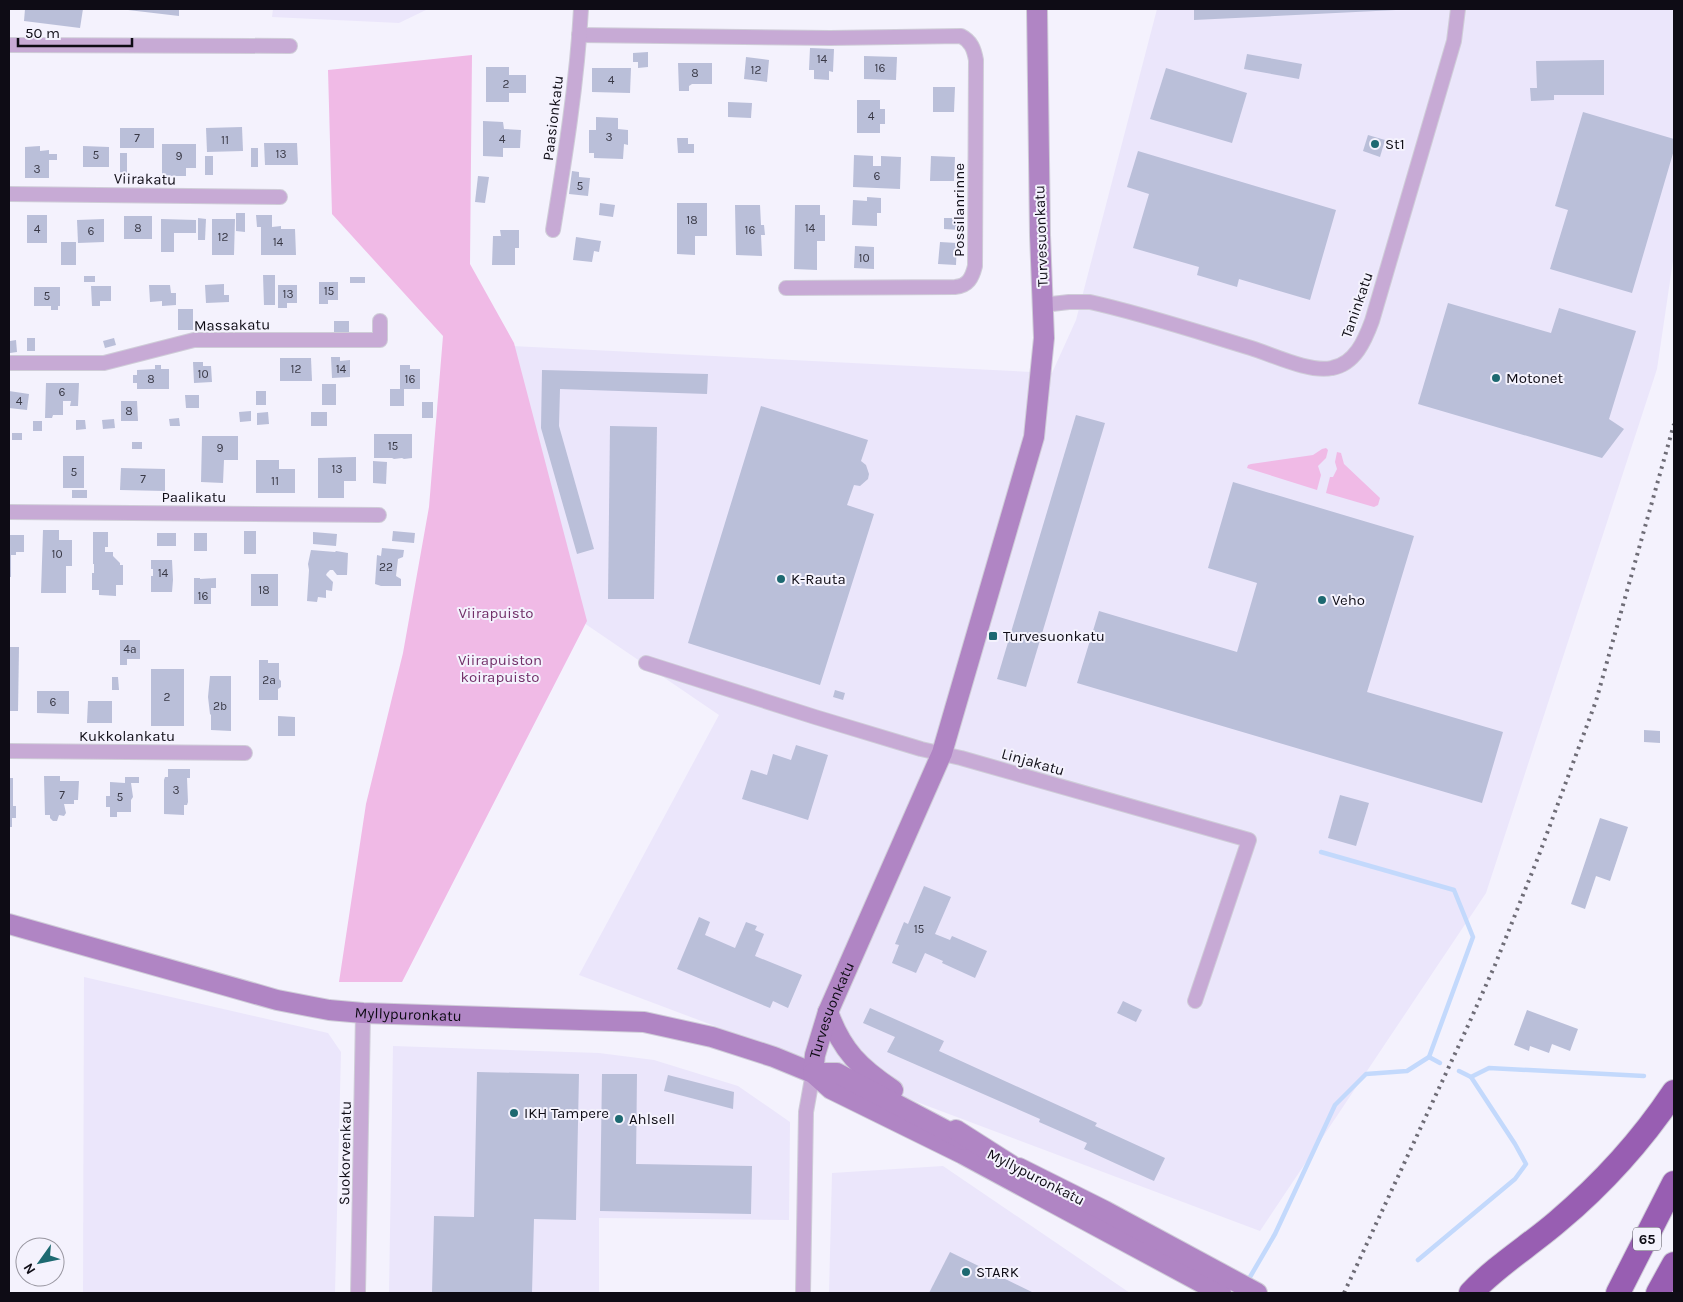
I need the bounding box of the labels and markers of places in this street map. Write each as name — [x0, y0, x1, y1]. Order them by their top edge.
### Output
place label: St1 — [1385, 135, 1405, 153]
marker: St1 — [1369, 138, 1381, 150]
place label: Motonet — [1506, 369, 1563, 387]
marker: Motonet — [1490, 372, 1502, 384]
place label: K-Rauta — [791, 570, 846, 588]
marker: K-Rauta — [775, 573, 787, 585]
place label: Veho — [1332, 591, 1365, 609]
marker: Veho — [1316, 594, 1328, 606]
place label: Turvesuonkatu — [1003, 627, 1105, 645]
marker: Turvesuonkatu — [987, 630, 999, 642]
place label: IKH Tampere — [524, 1104, 609, 1122]
marker: IKH Tampere — [508, 1107, 520, 1119]
place label: Ahlsell — [629, 1110, 675, 1128]
marker: Ahlsell — [613, 1113, 625, 1125]
place label: STARK — [976, 1263, 1019, 1281]
marker: STARK — [960, 1266, 972, 1278]

